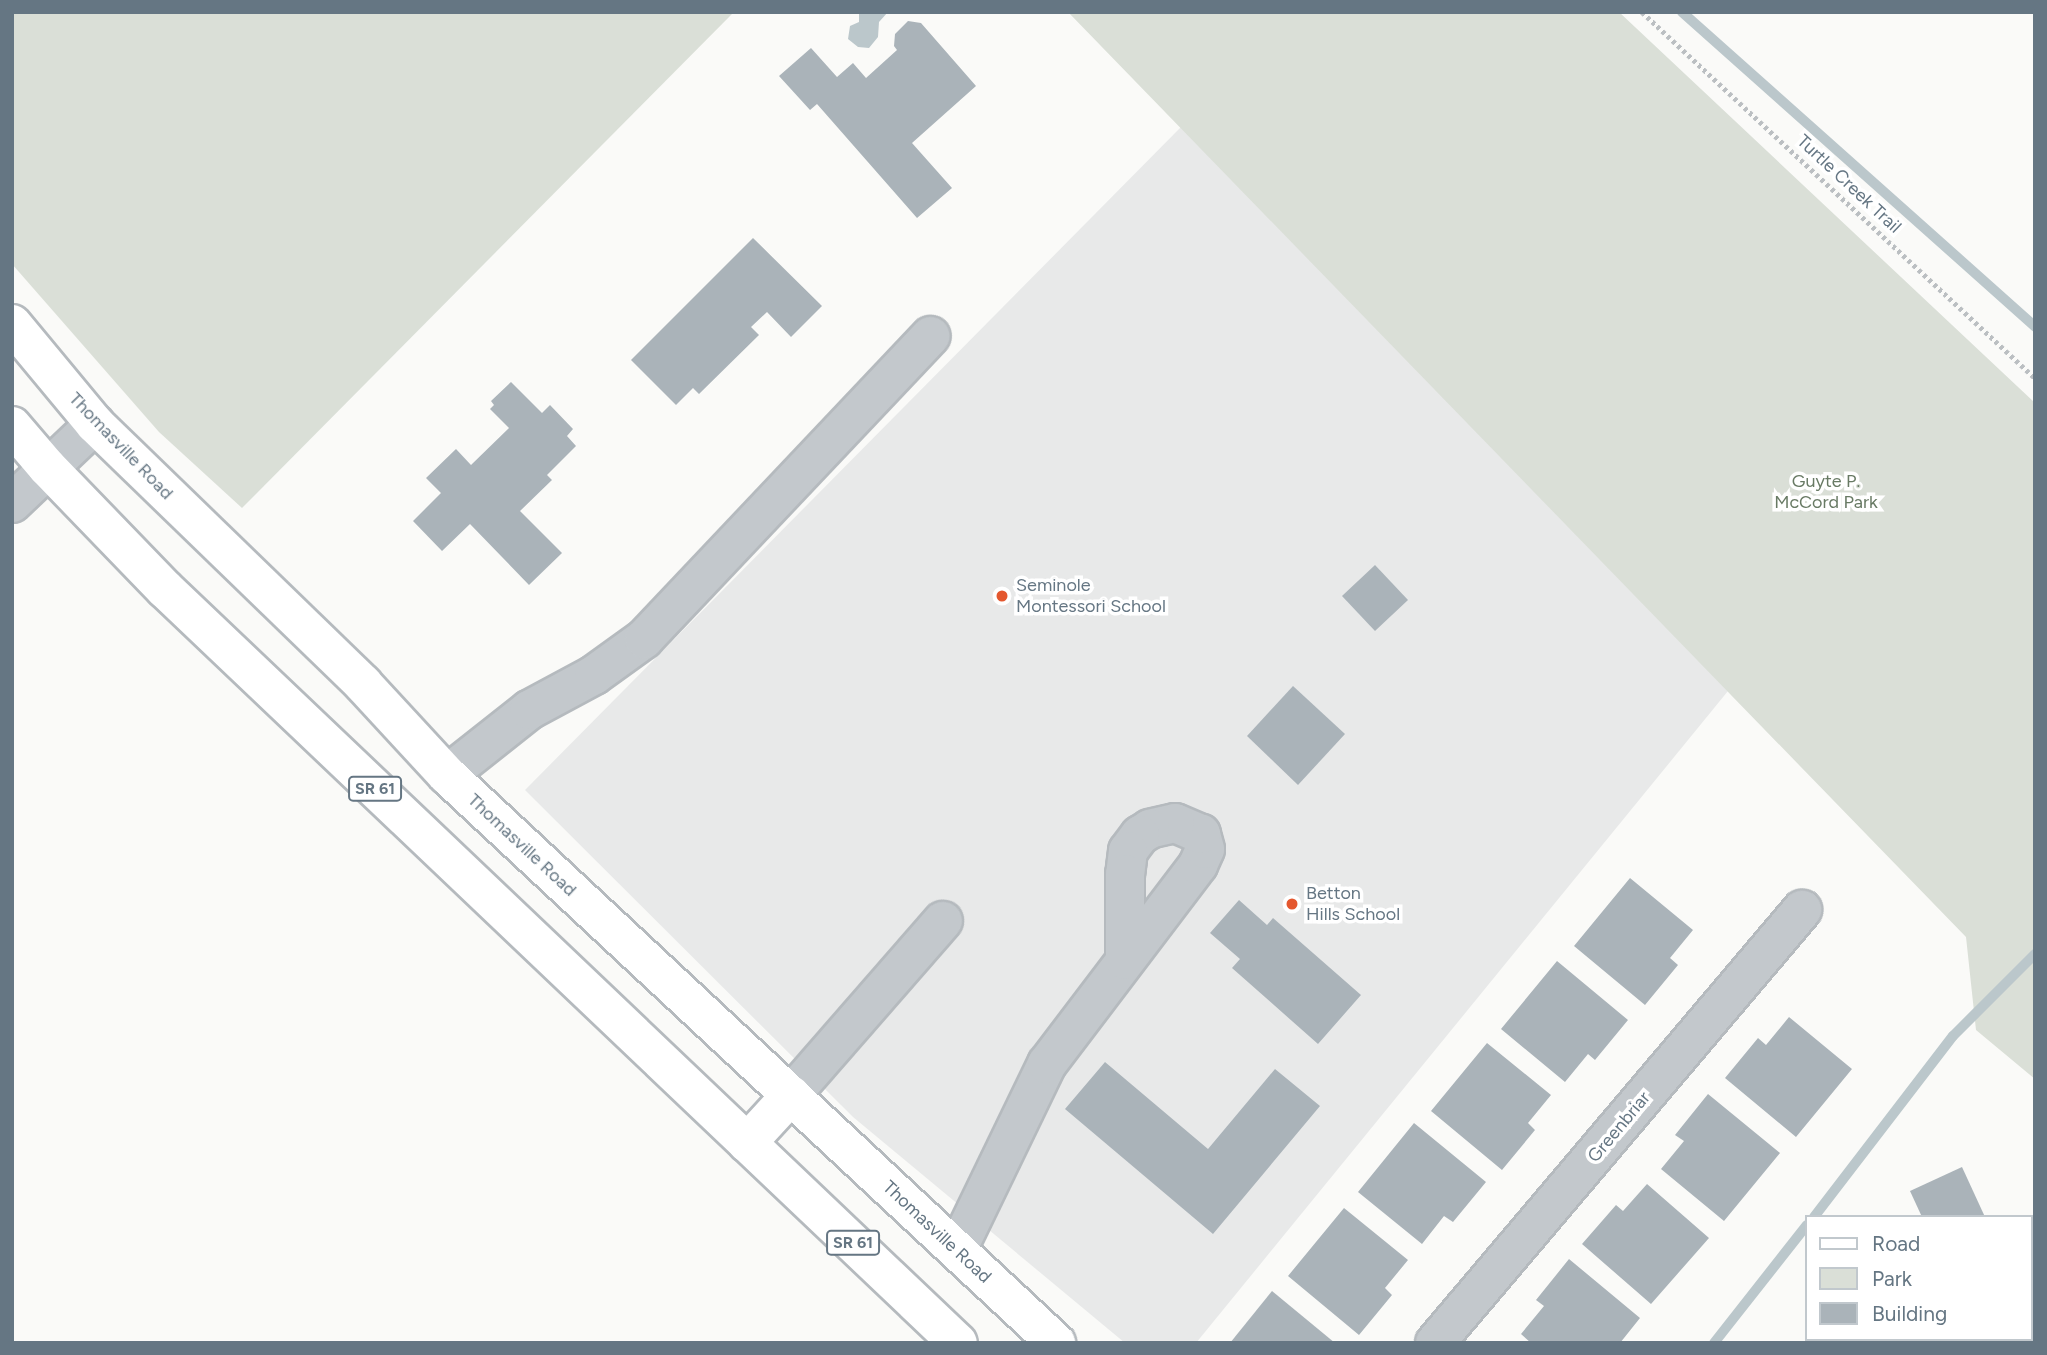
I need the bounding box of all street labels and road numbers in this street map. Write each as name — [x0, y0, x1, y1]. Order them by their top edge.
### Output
street label: Turtle Creek Trail — [1792, 130, 1906, 238]
street label: Thomasville Road — [64, 388, 178, 504]
road number: SR 61 — [347, 776, 403, 802]
street label: Thomasville Road — [463, 789, 581, 901]
street label: Greenbriar — [1583, 1087, 1655, 1167]
street label: Thomasville Road — [878, 1176, 996, 1288]
road number: SR 61 — [825, 1231, 881, 1256]

